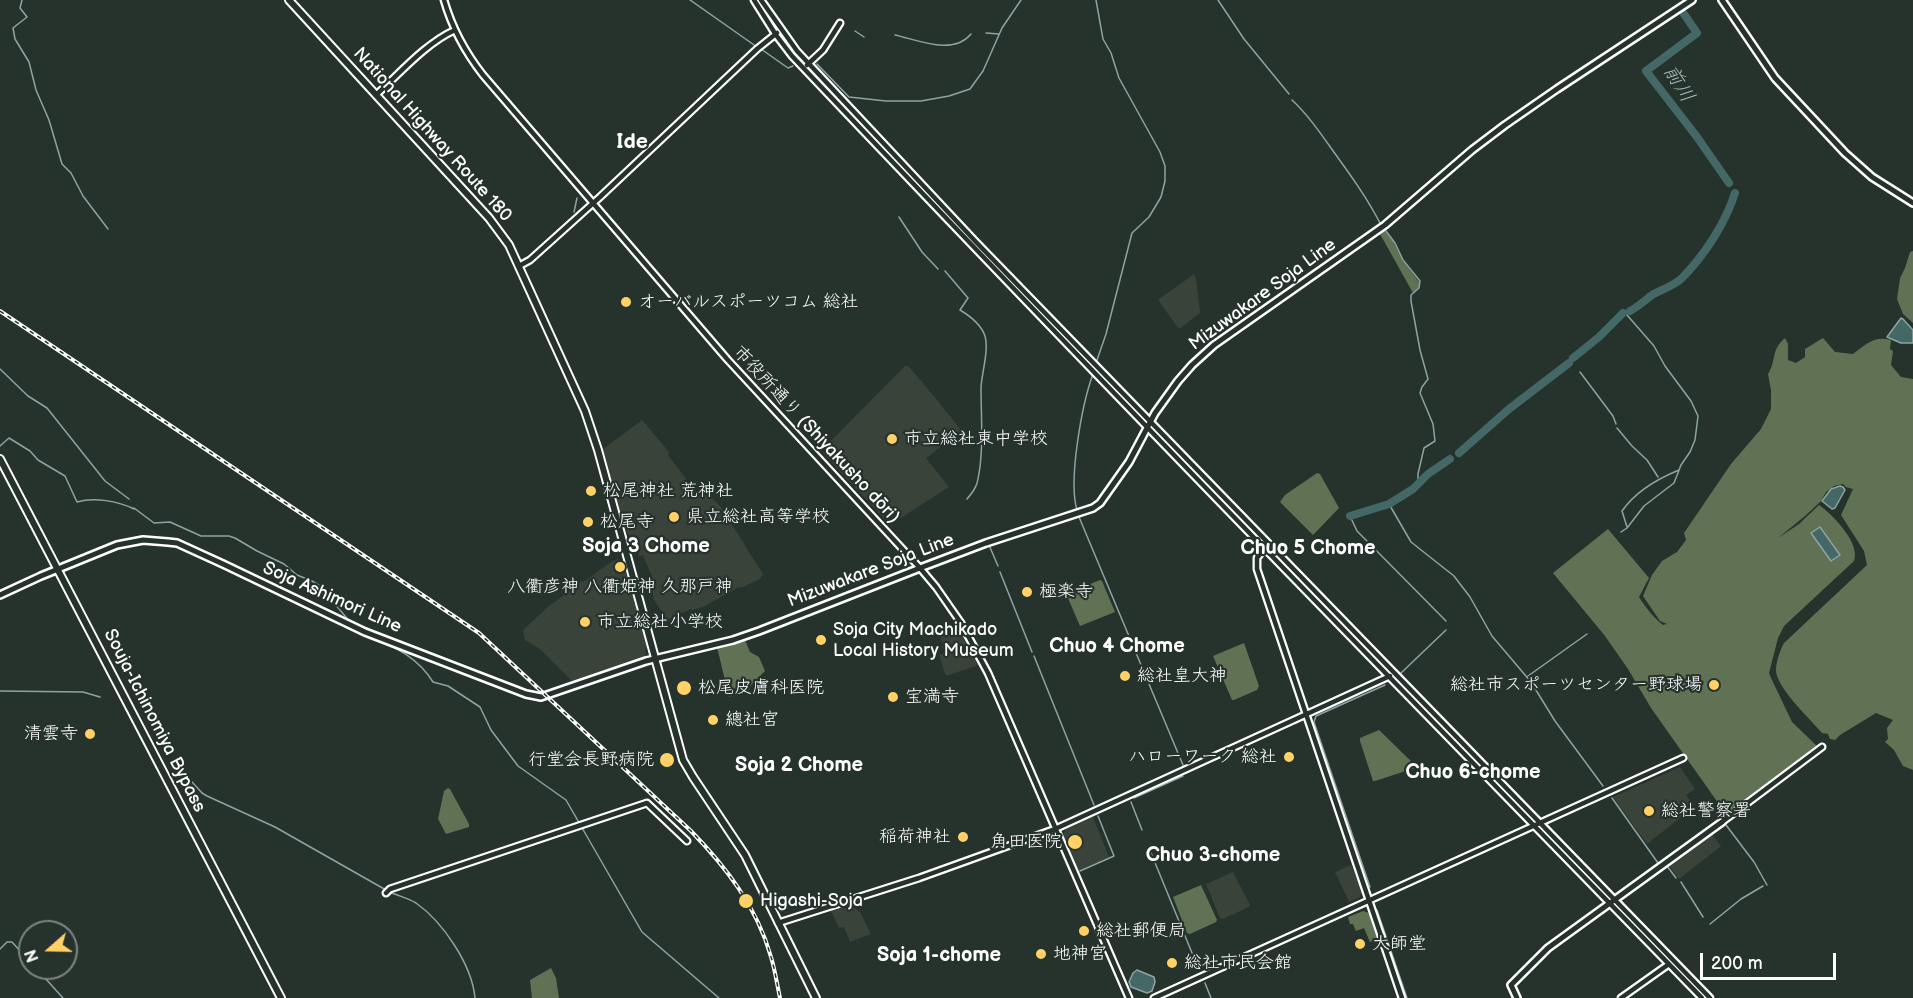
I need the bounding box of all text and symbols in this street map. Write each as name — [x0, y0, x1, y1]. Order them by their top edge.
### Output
street label: National Highway Route 180 — [348, 43, 516, 227]
water label: 前川 — [1657, 61, 1699, 107]
district label: Ide — [616, 130, 648, 156]
street label: Mizuwakare Soja Line — [1185, 234, 1341, 356]
place label: オーバルスポーツコム 総社 — [638, 291, 859, 313]
marker: オーバルスポーツコム 総社 — [619, 295, 633, 309]
street label: 市役所通り (Shiyakusho dōri) — [728, 342, 904, 528]
place label: 市立総社東中学校 — [904, 428, 1048, 450]
marker: 市立総社東中学校 — [885, 432, 899, 446]
place label: 松尾神社 荒神社 — [603, 480, 734, 502]
marker: 松尾神社 荒神社 — [584, 484, 598, 498]
place label: 県立総社高等学校 — [686, 506, 830, 528]
marker: 県立総社高等学校 — [667, 510, 681, 524]
place label: 松尾寺 — [600, 511, 654, 533]
marker: 松尾寺 — [581, 515, 595, 529]
street label: Mizuwakare Soja Line — [785, 529, 957, 613]
district label: Soja 3 Chome — [582, 535, 710, 559]
district label: Chuo 5 Chome — [1240, 537, 1376, 561]
street label: Soja Ashimori Line — [259, 558, 405, 638]
marker: 八衢彦神 八衢姫神 久那戸神 — [613, 560, 627, 574]
place label: 八衢彦神 八衢姫神 久那戸神 — [507, 576, 733, 598]
place label: 極楽寺 — [1039, 581, 1093, 603]
marker: 極楽寺 — [1020, 585, 1034, 599]
place label: 市立総社小学校 — [597, 611, 723, 633]
marker: 市立総社小学校 — [578, 615, 592, 629]
place label: Soja City Machikado Local History Museum — [833, 619, 1014, 662]
street label: Souja-Ichinomiya Bypass — [98, 626, 210, 816]
marker: Soja City Machikado Local History Museum — [814, 633, 828, 647]
district label: Chuo 4 Chome — [1049, 635, 1185, 659]
place label: 総社皇大神 — [1137, 665, 1227, 687]
marker: 総社皇大神 — [1118, 669, 1132, 683]
place label: 総社市スポーツセンター野球場 — [1450, 674, 1702, 696]
place label: 松尾皮膚科医院 — [698, 677, 824, 699]
marker: 総社市スポーツセンター野球場 — [1707, 678, 1721, 692]
marker: 松尾皮膚科医院 — [675, 679, 693, 697]
place label: 宝満寺 — [905, 686, 959, 708]
marker: 宝満寺 — [886, 690, 900, 704]
place label: 總社宮 — [725, 709, 779, 731]
marker: 總社宮 — [706, 713, 720, 727]
place label: 清雲寺 — [24, 723, 78, 745]
marker: 清雲寺 — [83, 727, 97, 741]
place label: ハローワーク 総社 — [1128, 746, 1277, 768]
place label: 行堂会長野病院 — [528, 749, 654, 771]
marker: ハローワーク 総社 — [1282, 750, 1296, 764]
marker: 行堂会長野病院 — [658, 751, 676, 769]
district label: Soja 2 Chome — [735, 754, 863, 778]
district label: Chuo 6-chome — [1405, 761, 1541, 785]
place label: 総社警察署 — [1661, 800, 1751, 822]
marker: 総社警察署 — [1642, 804, 1656, 818]
place label: 稲荷神社 — [879, 826, 951, 848]
marker: 稲荷神社 — [956, 830, 970, 844]
place label: 角田医院 — [990, 831, 1062, 853]
marker: 角田医院 — [1066, 833, 1084, 851]
district label: Chuo 3-chome — [1146, 844, 1280, 868]
place label: Higashi-Soja — [760, 890, 863, 912]
marker: Higashi-Soja — [737, 892, 755, 910]
north arrow — [18, 920, 78, 980]
place label: 総社郵便局 — [1096, 920, 1186, 942]
marker: 総社郵便局 — [1077, 924, 1091, 938]
place label: 大師堂 — [1372, 933, 1426, 955]
marker: 大師堂 — [1353, 937, 1367, 951]
scale bar — [1703, 941, 1840, 979]
place label: 地神宮 — [1053, 943, 1107, 965]
district label: Soja 1-chome — [877, 944, 1001, 968]
text: N — [22, 947, 43, 965]
marker: 地神宮 — [1034, 947, 1048, 961]
place label: 総社市民会館 — [1184, 952, 1292, 974]
text: 200 m — [1711, 953, 1763, 974]
marker: 総社市民会館 — [1165, 956, 1179, 970]

